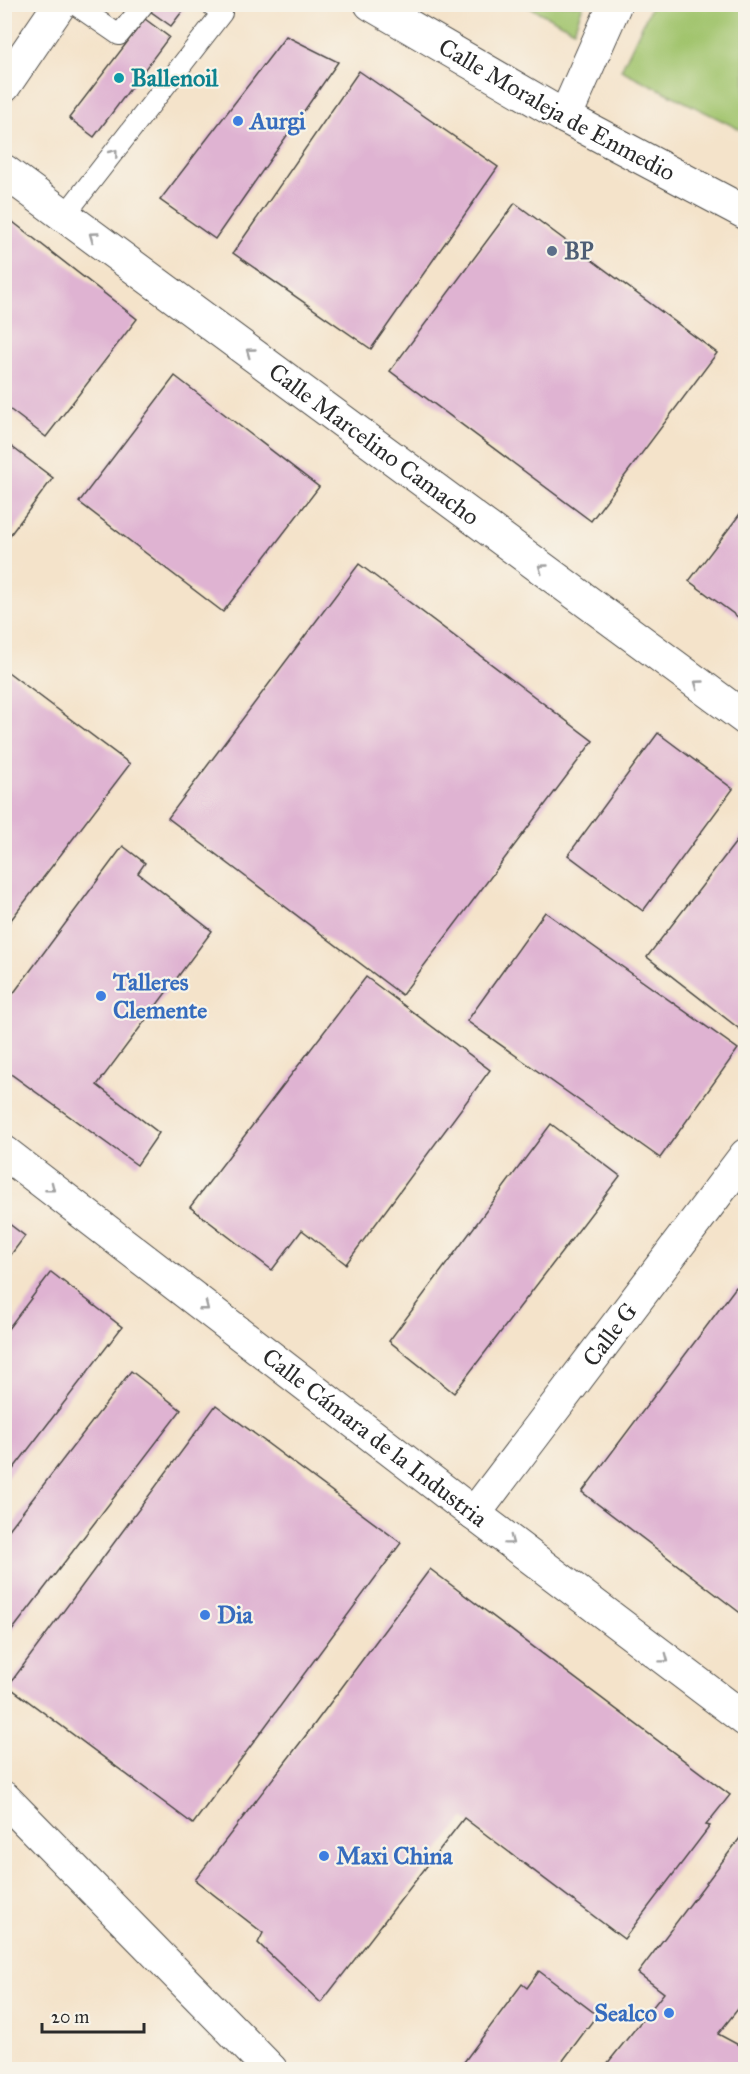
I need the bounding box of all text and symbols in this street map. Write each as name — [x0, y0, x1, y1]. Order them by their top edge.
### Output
street label: Calle Moraleja de Enmedio — [433, 32, 680, 188]
place label: Ballenoil — [131, 63, 219, 93]
marker: Ballenoil — [112, 71, 126, 85]
place label: Aurgi — [248, 106, 306, 136]
marker: Aurgi — [231, 114, 245, 128]
one-way arrow — [106, 148, 117, 159]
one-way arrow — [89, 232, 100, 243]
place label: BP — [564, 236, 594, 266]
marker: BP — [545, 244, 559, 258]
one-way arrow — [245, 348, 256, 359]
street label: Calle Marcelino Camacho — [263, 357, 485, 532]
one-way arrow — [537, 564, 548, 575]
one-way arrow — [694, 680, 705, 691]
place label: Talleres Clemente — [112, 967, 207, 1025]
marker: Talleres Clemente — [94, 989, 108, 1003]
one-way arrow — [44, 1181, 55, 1192]
street label: Calle G — [576, 1297, 644, 1372]
one-way arrow — [199, 1300, 210, 1311]
street label: Calle Cámara de la Industria — [256, 1342, 494, 1534]
one-way arrow — [503, 1534, 514, 1545]
place label: Dia — [217, 1600, 254, 1630]
marker: Dia — [198, 1608, 212, 1622]
one-way arrow — [658, 1652, 669, 1663]
place label: Maxi China — [336, 1841, 454, 1871]
marker: Maxi China — [317, 1849, 331, 1863]
scale bar — [42, 1996, 144, 2034]
place label: Sealco — [594, 1998, 657, 2028]
text: 20 m — [51, 2006, 89, 2028]
marker: Sealco — [662, 2006, 676, 2020]

